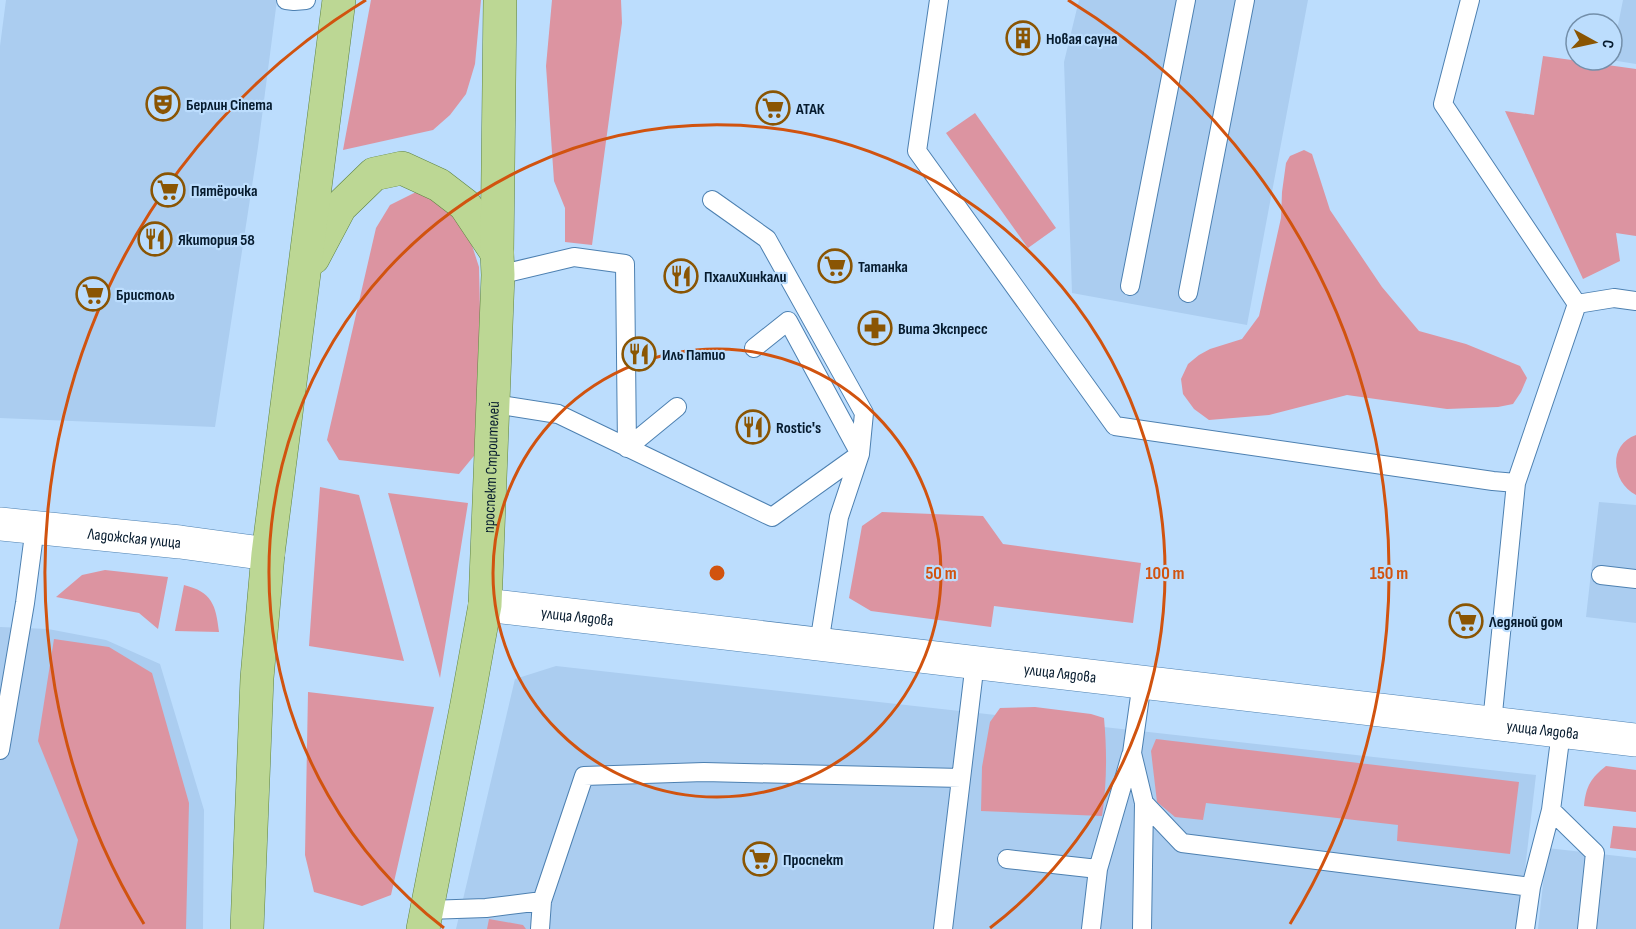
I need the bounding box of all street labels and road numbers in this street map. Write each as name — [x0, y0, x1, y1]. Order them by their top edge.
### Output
street label: проспект Строителей — [480, 401, 504, 533]
street label: Ладожская улица — [86, 525, 182, 553]
street label: улица Лядова — [540, 604, 614, 631]
street label: улица Лядова — [1023, 660, 1097, 688]
street label: улица Лядова — [1505, 717, 1580, 744]

